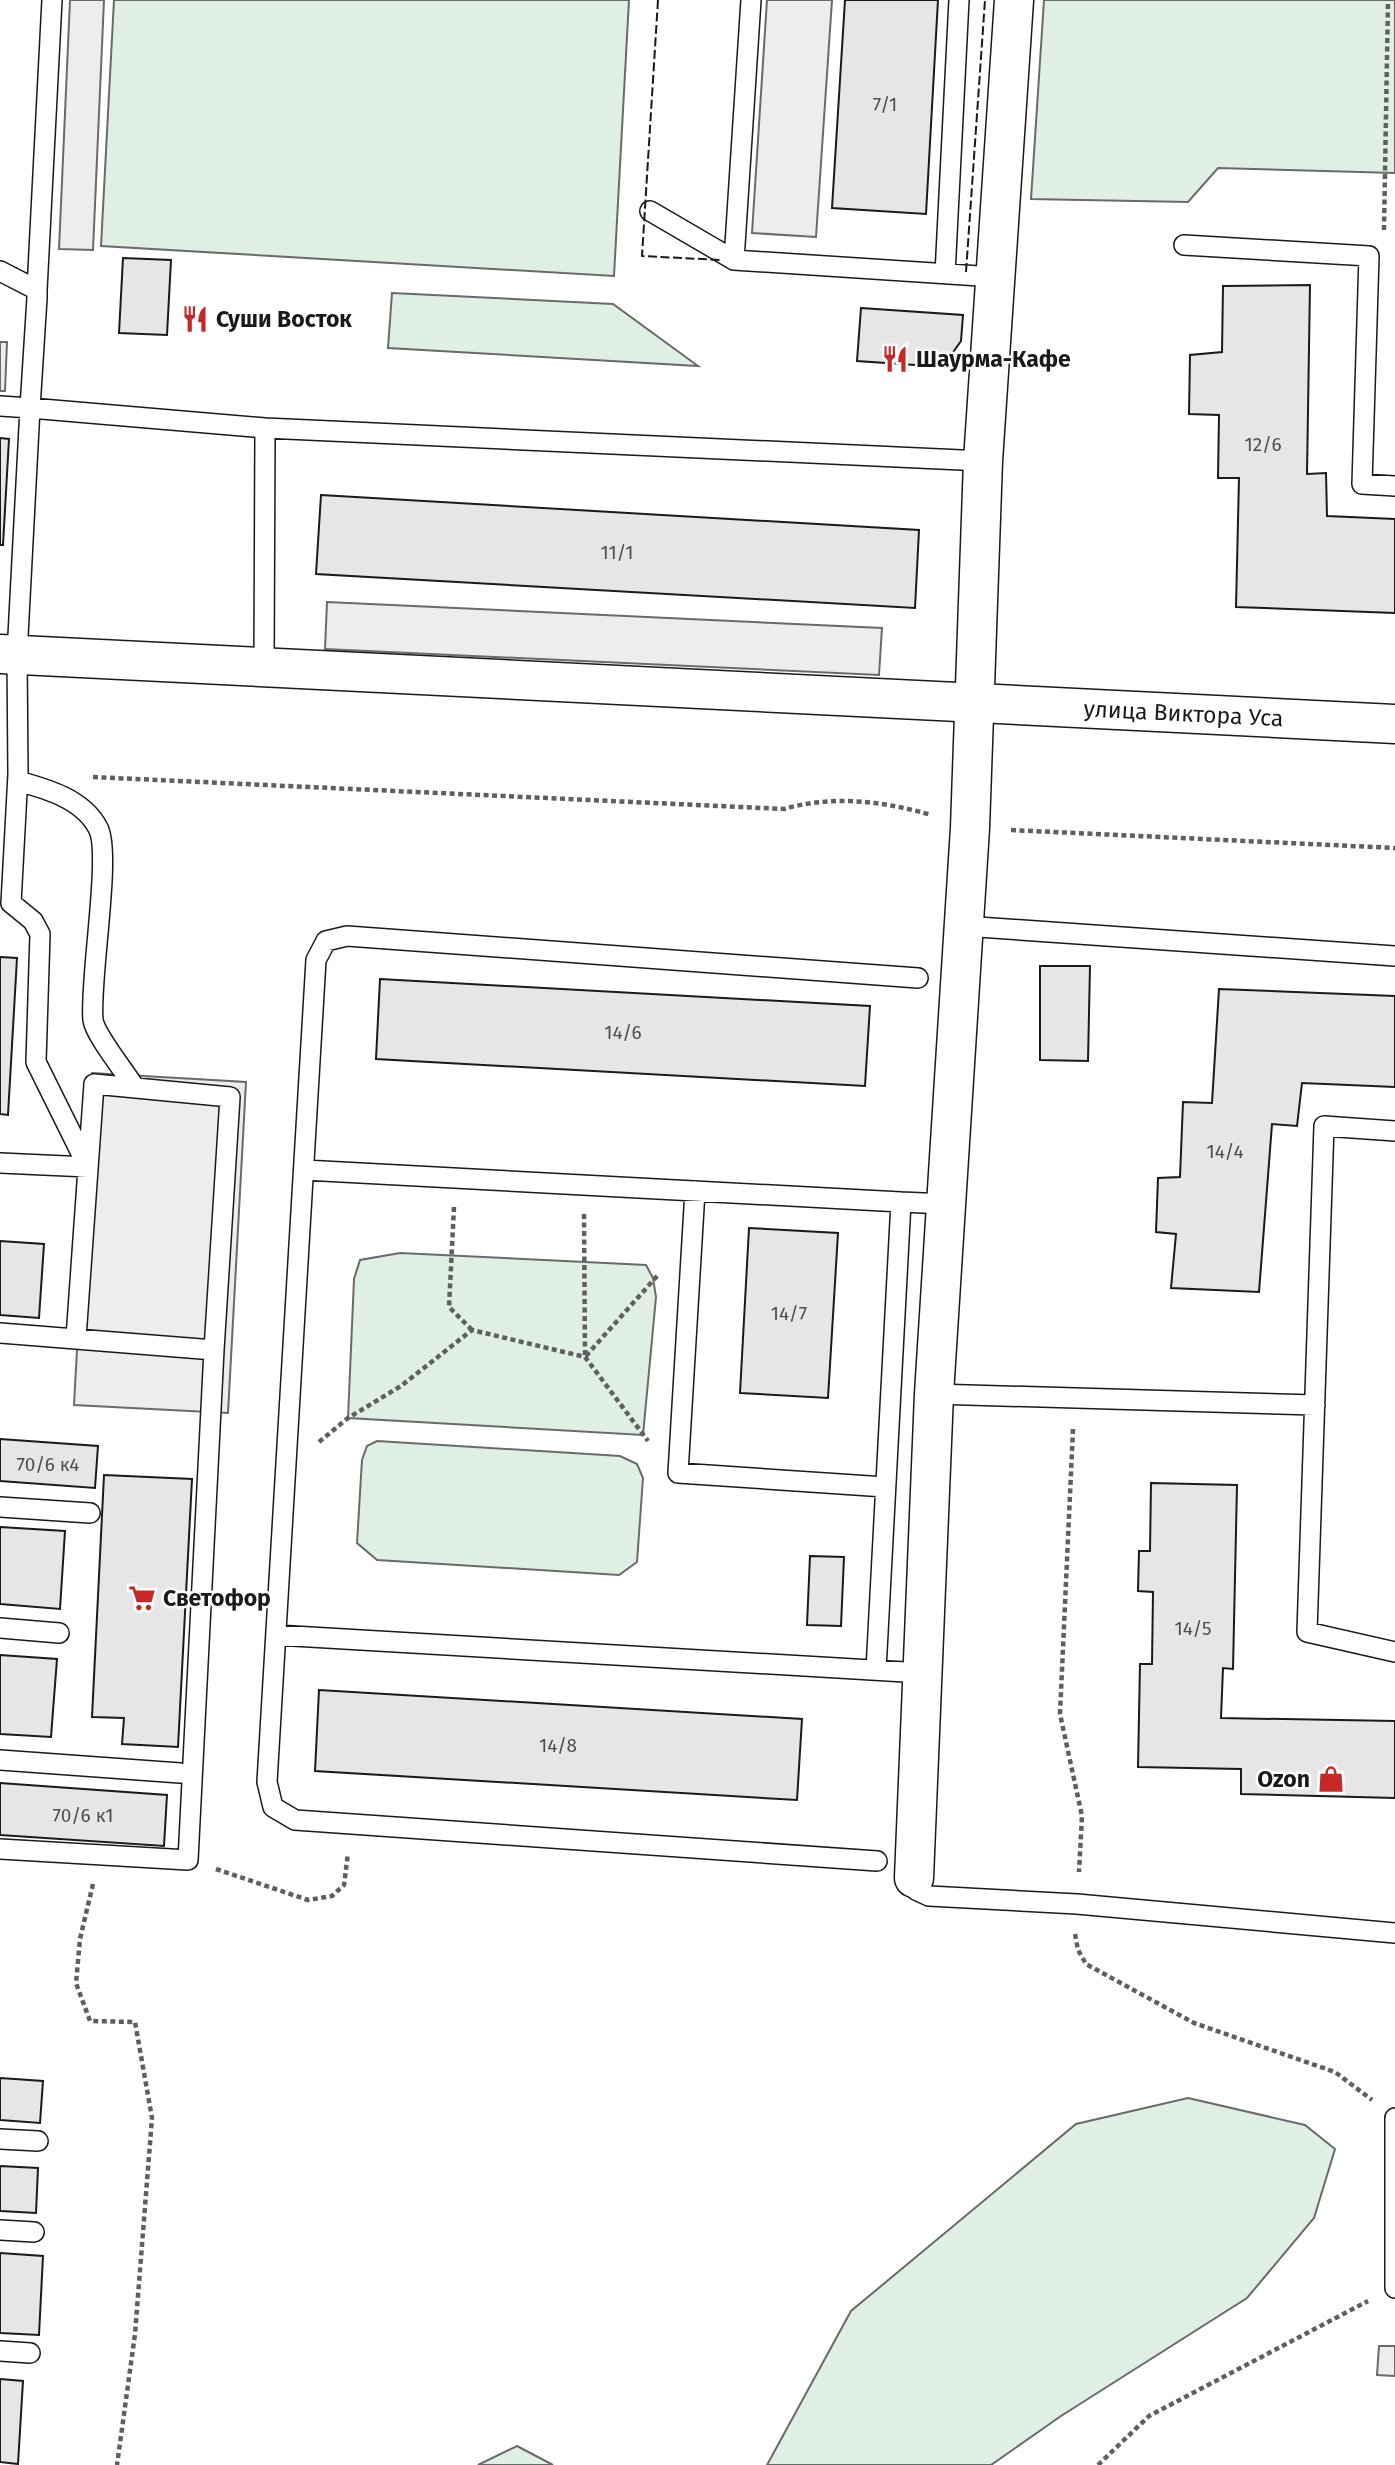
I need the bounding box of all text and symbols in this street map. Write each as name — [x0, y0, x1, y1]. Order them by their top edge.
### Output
house number: 7/1 — [873, 93, 897, 116]
restaurant icon: Суши Восток — [180, 304, 210, 334]
place label: Суши Восток — [216, 305, 352, 333]
restaurant icon: Шаурма-Кафе — [880, 344, 910, 374]
place label: Шаурма-Кафе — [916, 345, 1071, 373]
house number: 12/6 — [1244, 433, 1282, 456]
house number: 11/1 — [600, 541, 634, 564]
street label: улица Виктора Уса — [1083, 694, 1284, 732]
house number: 14/6 — [604, 1021, 642, 1044]
house number: 14/4 — [1207, 1140, 1244, 1163]
house number: 14/7 — [771, 1302, 807, 1325]
house number: 70/6 к4 — [17, 1453, 79, 1476]
supermarket icon: Светофор — [127, 1583, 157, 1613]
place label: Светофор — [163, 1584, 271, 1612]
house number: 14/5 — [1175, 1617, 1211, 1640]
house number: 14/8 — [539, 1734, 577, 1757]
shop icon: Ozon — [1316, 1764, 1346, 1794]
place label: Ozon — [1257, 1765, 1310, 1793]
house number: 70/6 к1 — [52, 1804, 114, 1827]

